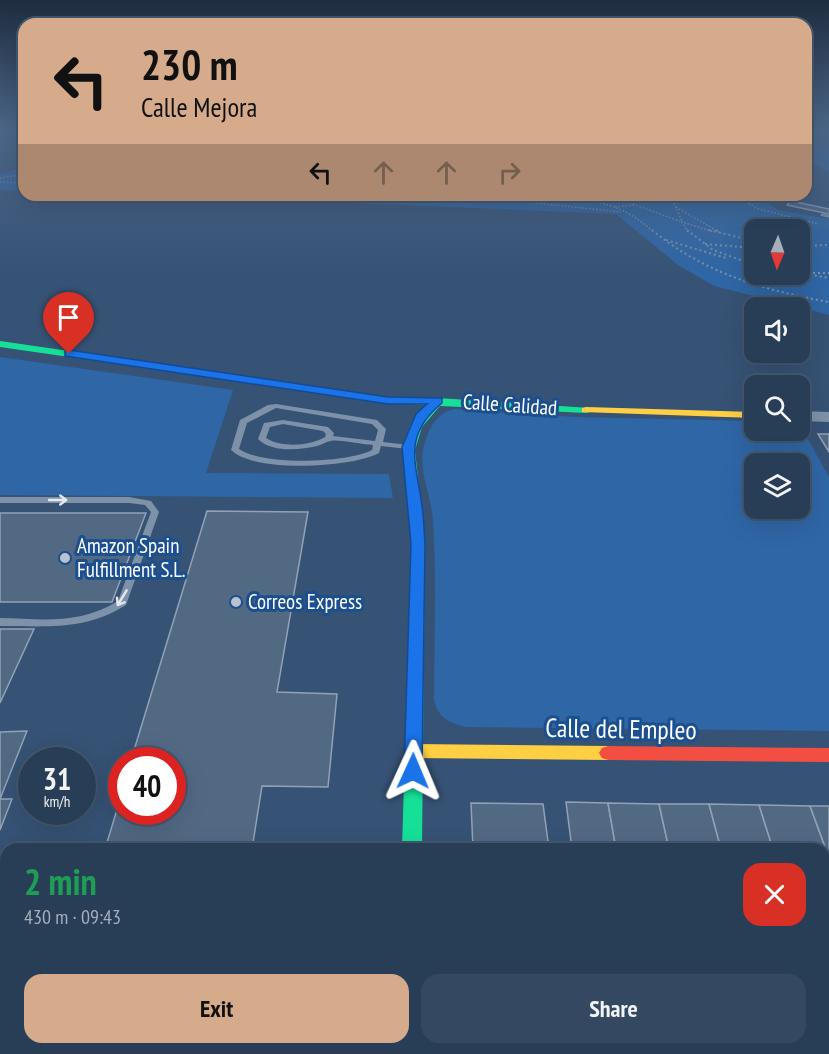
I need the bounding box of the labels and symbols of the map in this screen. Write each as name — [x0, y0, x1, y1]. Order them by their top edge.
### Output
north arrow — [744, 219, 810, 285]
pin — [43, 292, 94, 354]
street label: Calle Calidad — [462, 388, 558, 421]
one-way arrow — [48, 494, 68, 506]
place label: Amazon Spain Fulfillment S.L. — [77, 532, 186, 583]
marker: Amazon Spain Fulfillment S.L. — [58, 551, 72, 565]
place label: Correos Express — [248, 588, 362, 615]
one-way arrow — [115, 590, 128, 607]
marker: Correos Express — [229, 595, 243, 609]
street label: Calle del Empleo — [545, 711, 697, 746]
position arrow — [381, 739, 445, 803]
speed limit sign: 40 — [108, 747, 186, 825]

